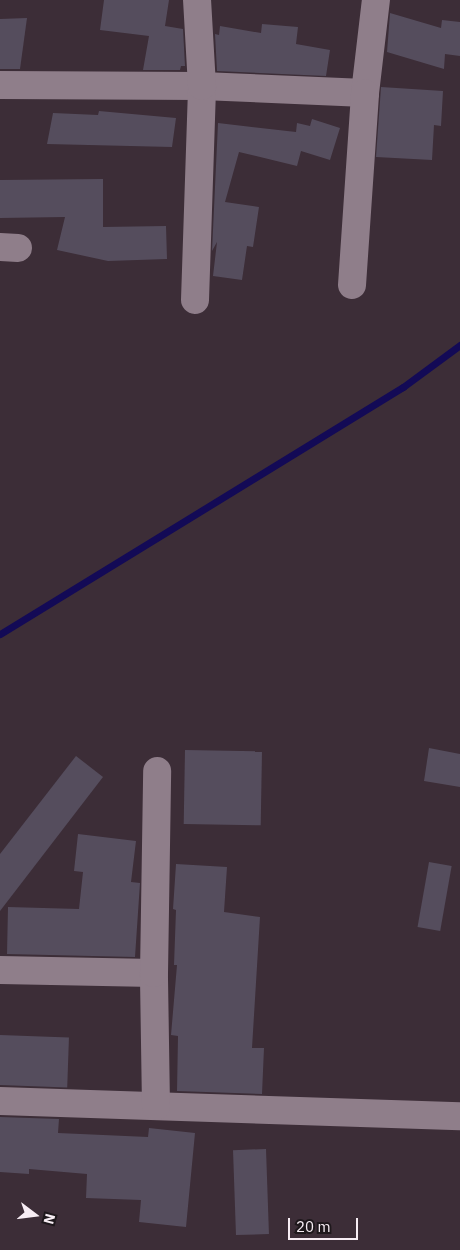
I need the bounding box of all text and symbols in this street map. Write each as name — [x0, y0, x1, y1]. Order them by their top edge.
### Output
north arrow — [10, 1190, 60, 1240]
scale bar — [290, 1208, 360, 1240]
text: N — [39, 1212, 59, 1226]
text: 20 m — [296, 1217, 331, 1236]

